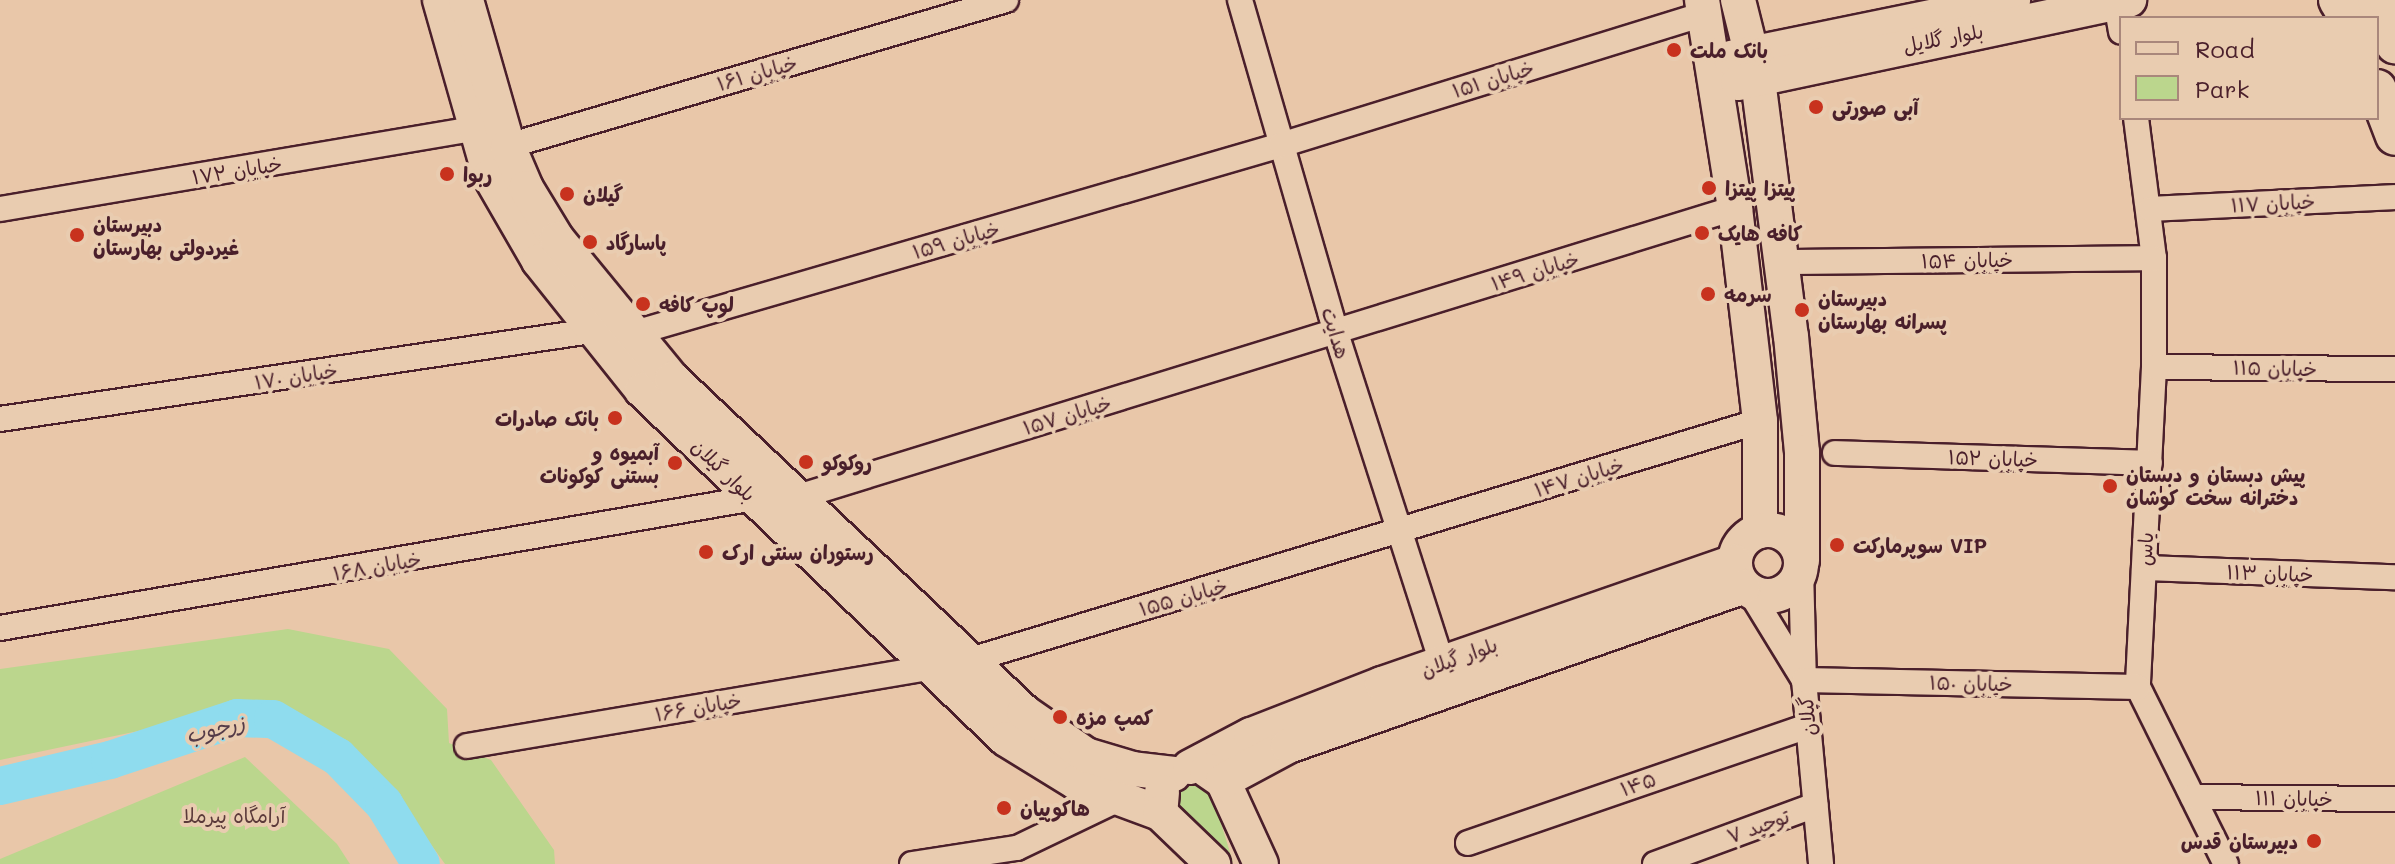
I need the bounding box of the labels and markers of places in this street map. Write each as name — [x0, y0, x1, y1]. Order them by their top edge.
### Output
place label: بانک ملت — [1690, 38, 1768, 62]
marker: بانک ملت — [1665, 41, 1683, 59]
place label: آبی صورتی — [1832, 95, 1918, 119]
marker: آبی صورتی — [1807, 98, 1825, 116]
place label: ربوا — [463, 162, 492, 186]
marker: ربوا — [438, 165, 456, 183]
place label: پیتزا پیتزا — [1725, 176, 1795, 200]
marker: پیتزا پیتزا — [1700, 179, 1718, 197]
place label: گیلان — [583, 182, 623, 206]
marker: گیلان — [558, 185, 576, 203]
place label: دبیرستان غیردولتی بهارستان — [93, 212, 239, 259]
place label: کافه هایک — [1718, 221, 1802, 245]
marker: کافه هایک — [1693, 224, 1711, 242]
marker: دبیرستان غیردولتی بهارستان — [68, 226, 86, 244]
place label: پاسارگاد — [606, 230, 666, 254]
marker: پاسارگاد — [581, 233, 599, 251]
place label: سرمه — [1724, 282, 1772, 306]
marker: سرمه — [1699, 285, 1717, 303]
place label: دبیرستان پسرانه بهارستان — [1818, 286, 1947, 333]
place label: لوپ کافه — [659, 292, 734, 316]
marker: لوپ کافه — [634, 295, 652, 313]
marker: دبیرستان پسرانه بهارستان — [1793, 301, 1811, 319]
place label: بانک صادرات — [495, 406, 599, 430]
marker: بانک صادرات — [606, 409, 624, 427]
place label: آبمیوه و بستنی کوکونات — [540, 440, 659, 487]
place label: روکوکو — [822, 450, 872, 474]
marker: روکوکو — [797, 453, 815, 471]
marker: آبمیوه و بستنی کوکونات — [666, 454, 684, 472]
place label: پیش دبستان و دبستان دخترانه سخت کوشان — [2126, 462, 2305, 509]
marker: پیش دبستان و دبستان دخترانه سخت کوشان — [2101, 477, 2119, 495]
place label: سوپرمارکت VIP — [1853, 533, 1987, 557]
marker: سوپرمارکت VIP — [1828, 536, 1846, 554]
place label: رستوران سنتی ارک — [722, 540, 874, 564]
marker: رستوران سنتی ارک — [697, 543, 715, 561]
place label: کمپ مزه — [1076, 705, 1153, 729]
marker: کمپ مزه — [1051, 708, 1069, 726]
place label: هاکوپیان — [1020, 796, 1090, 820]
marker: هاکوپیان — [995, 799, 1013, 817]
place label: دبیرستان قدس — [2181, 829, 2298, 853]
marker: دبیرستان قدس — [2305, 832, 2323, 850]

